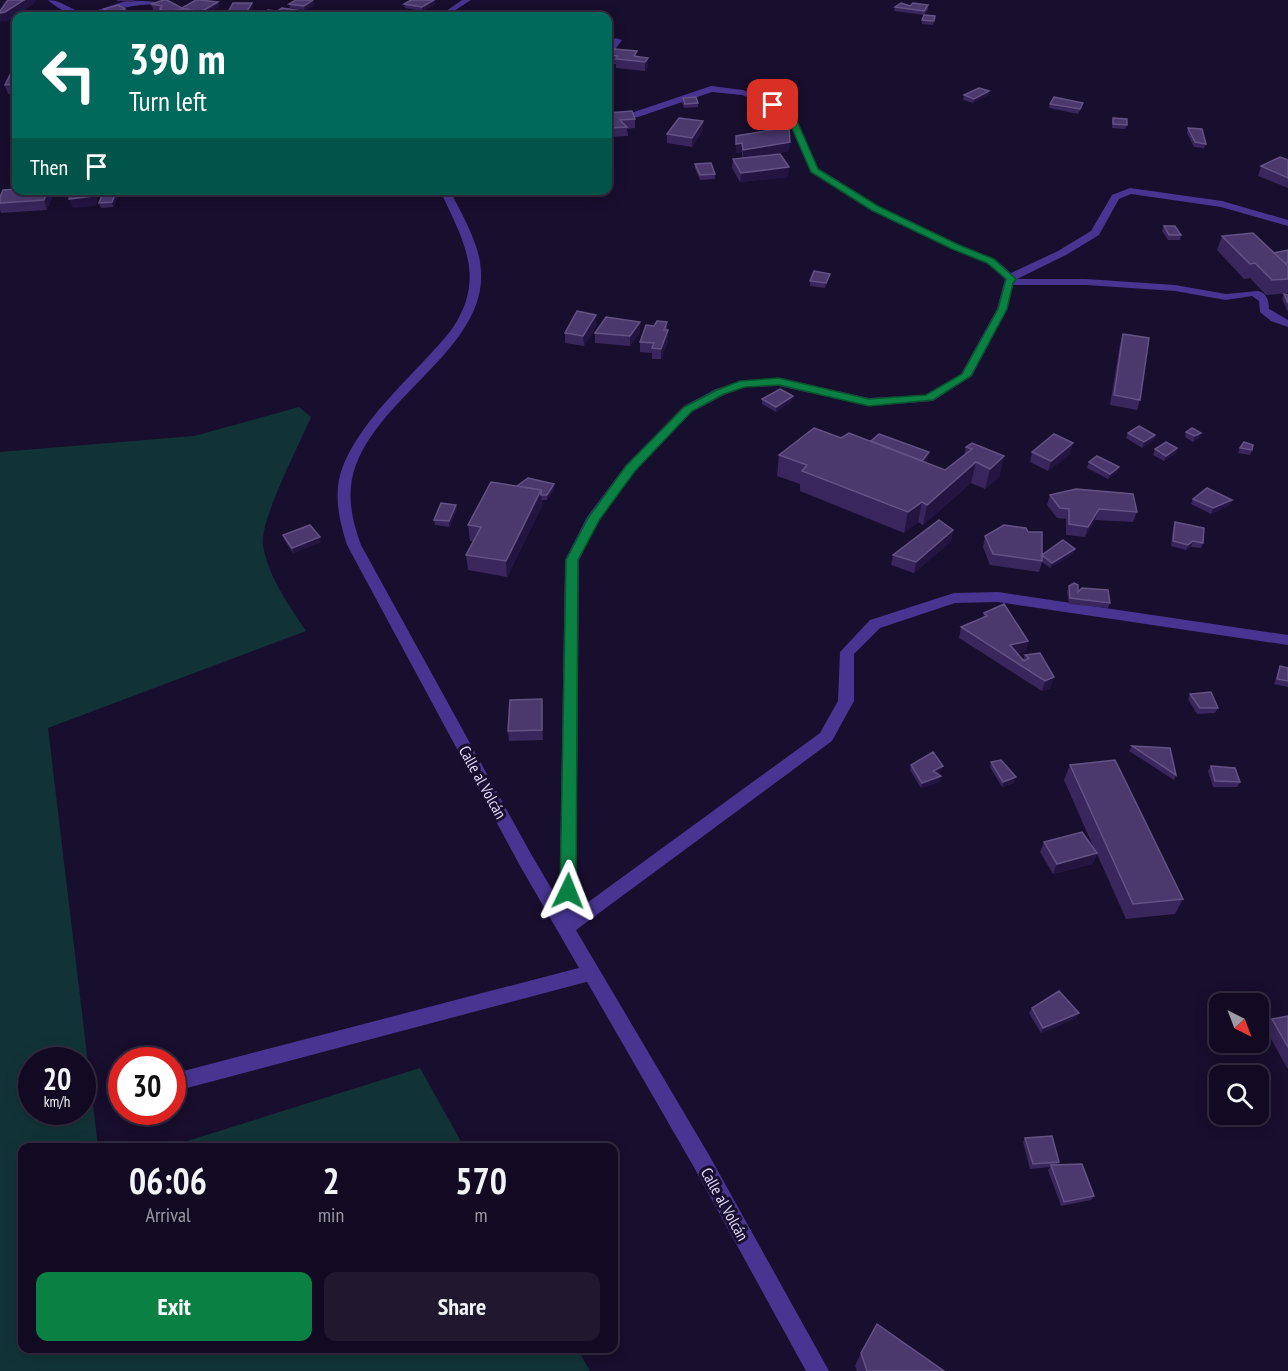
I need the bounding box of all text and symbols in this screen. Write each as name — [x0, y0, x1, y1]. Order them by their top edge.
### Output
text: 390 m — [129, 31, 226, 86]
icon: left — [30, 36, 108, 114]
pin — [747, 79, 798, 130]
text: Turn left — [129, 84, 207, 118]
icon: arrive — [756, 88, 789, 121]
icon: arrive — [80, 150, 113, 183]
text: Then — [30, 153, 68, 181]
street label: Calle al Volcán — [455, 742, 511, 822]
position arrow — [536, 859, 600, 923]
north arrow — [1209, 993, 1269, 1053]
map controls — [1209, 993, 1269, 1125]
speed limit sign: 30 — [108, 1047, 186, 1125]
text: 20 — [43, 1059, 71, 1098]
button: search — [1209, 1065, 1269, 1125]
text: km/h — [44, 1092, 70, 1111]
text: 06:06 — [129, 1157, 207, 1204]
text: 2 — [322, 1157, 340, 1204]
text: 570 — [455, 1157, 507, 1204]
street label: Calle al Volcán — [697, 1164, 753, 1244]
text: Arrival — [145, 1202, 191, 1228]
text: min — [318, 1202, 344, 1228]
text: m — [475, 1202, 488, 1228]
button: Exit — [36, 1272, 312, 1341]
button: Share — [324, 1272, 600, 1341]

